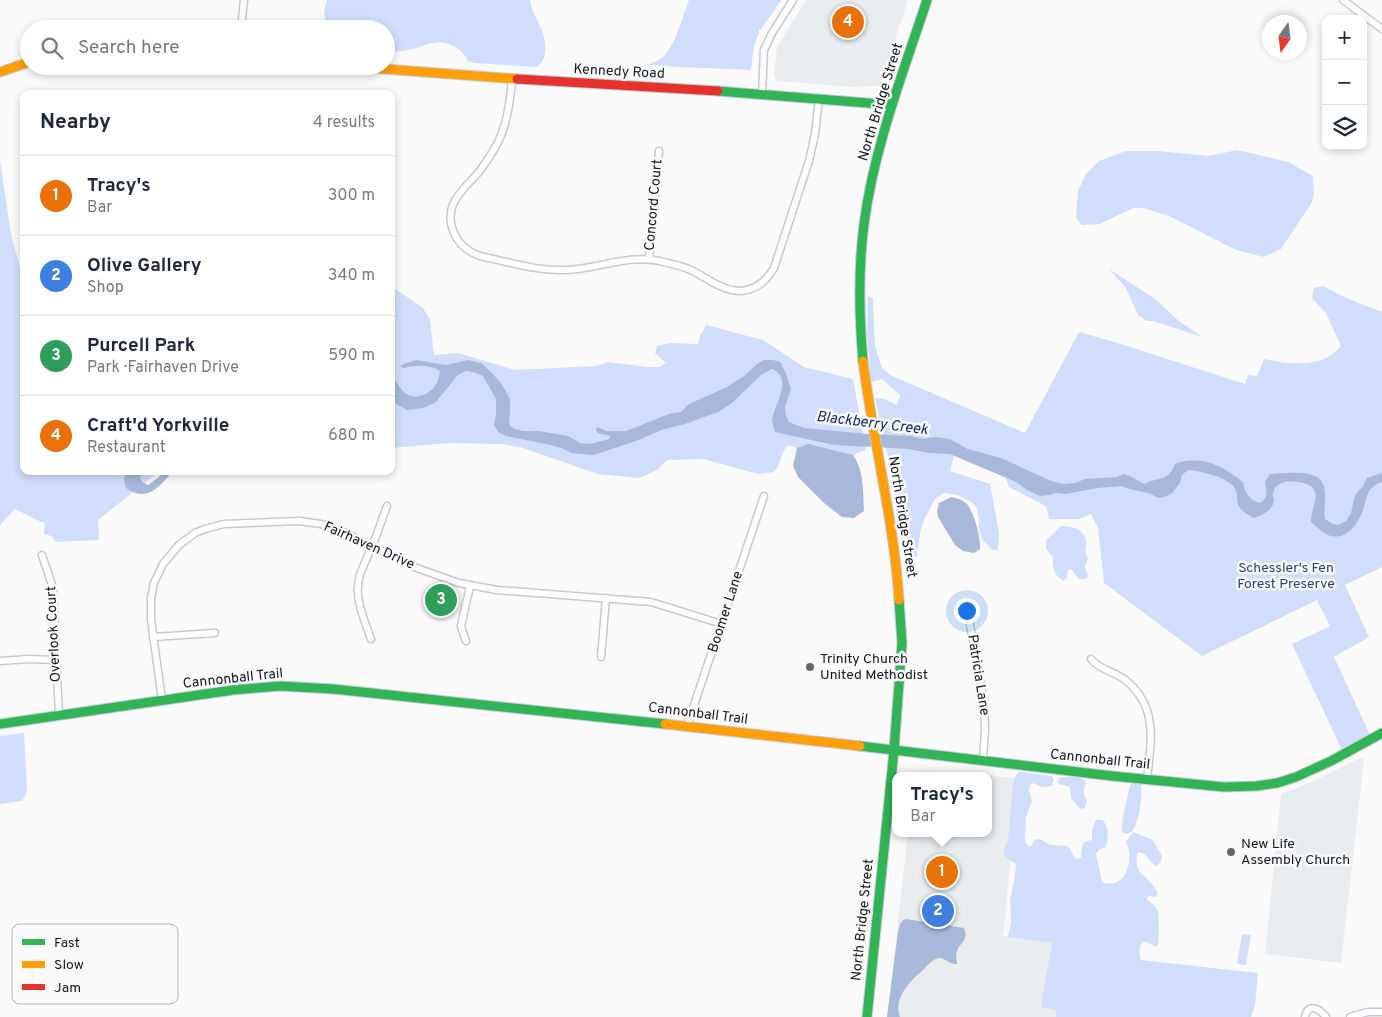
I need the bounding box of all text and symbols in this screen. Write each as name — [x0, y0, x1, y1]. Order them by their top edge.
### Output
pin: 4 — [832, 3, 864, 41]
north arrow — [1262, 15, 1307, 60]
map controls — [1322, 15, 1367, 150]
button: + — [1322, 15, 1367, 60]
search box — [20, 20, 395, 75]
icon: search — [38, 34, 66, 62]
text: Search here — [78, 36, 180, 60]
street label: North Bridge Street — [855, 41, 907, 163]
button: − — [1322, 60, 1367, 105]
street label: Kennedy Road — [573, 61, 665, 83]
button: layers — [1322, 105, 1367, 150]
text: Nearby — [40, 109, 111, 136]
text: 4 results — [313, 113, 375, 133]
street label: Concord Court — [642, 158, 666, 252]
text: Tracy's — [87, 174, 151, 198]
text: 1 — [53, 186, 59, 206]
text: 300 m — [328, 186, 375, 206]
text: Bar — [87, 198, 113, 218]
text: Olive Gallery — [87, 254, 201, 278]
text: 2 — [51, 266, 61, 286]
text: 340 m — [328, 266, 375, 286]
text: Shop — [87, 278, 124, 298]
text: Purcell Park — [87, 334, 195, 358]
text: 3 — [51, 346, 61, 366]
text: 590 m — [328, 346, 375, 366]
text: Park · Fairhaven Drive — [87, 358, 239, 378]
water label: Blackberry Creek — [815, 408, 929, 440]
text: Craft'd Yorkville — [87, 414, 229, 438]
text: 4 — [51, 426, 61, 446]
text: 680 m — [328, 426, 375, 446]
text: Restaurant — [87, 438, 166, 458]
street label: North Bridge Street — [884, 455, 920, 579]
street label: Fairhaven Drive — [321, 518, 417, 574]
park label: Schessler's Fen Forest Preserve — [1237, 560, 1335, 593]
street label: Boomer Lane — [705, 569, 747, 655]
pin: 3 — [425, 581, 457, 619]
street label: Overlook Court — [43, 585, 65, 683]
your location — [954, 598, 980, 624]
street label: Patricia Lane — [963, 633, 993, 717]
place label: Trinity Church United Methodist — [820, 651, 928, 684]
marker: Trinity Church United Methodist — [804, 661, 816, 673]
street label: Cannonball Trail — [182, 665, 284, 693]
street label: Cannonball Trail — [647, 699, 749, 729]
street label: Cannonball Trail — [1049, 746, 1151, 774]
popup — [892, 772, 992, 837]
text: Tracy's — [910, 783, 974, 807]
text: Bar — [910, 807, 936, 827]
place label: New Life Assembly Church — [1241, 836, 1350, 869]
marker: New Life Assembly Church — [1225, 846, 1237, 858]
pin: 1 — [926, 853, 958, 891]
street label: North Bridge Street — [848, 858, 878, 982]
pin: 2 — [922, 892, 954, 930]
legend — [12, 924, 178, 1004]
text: Fast — [54, 935, 80, 952]
text: Slow — [54, 957, 84, 974]
text: Jam — [54, 980, 81, 997]

